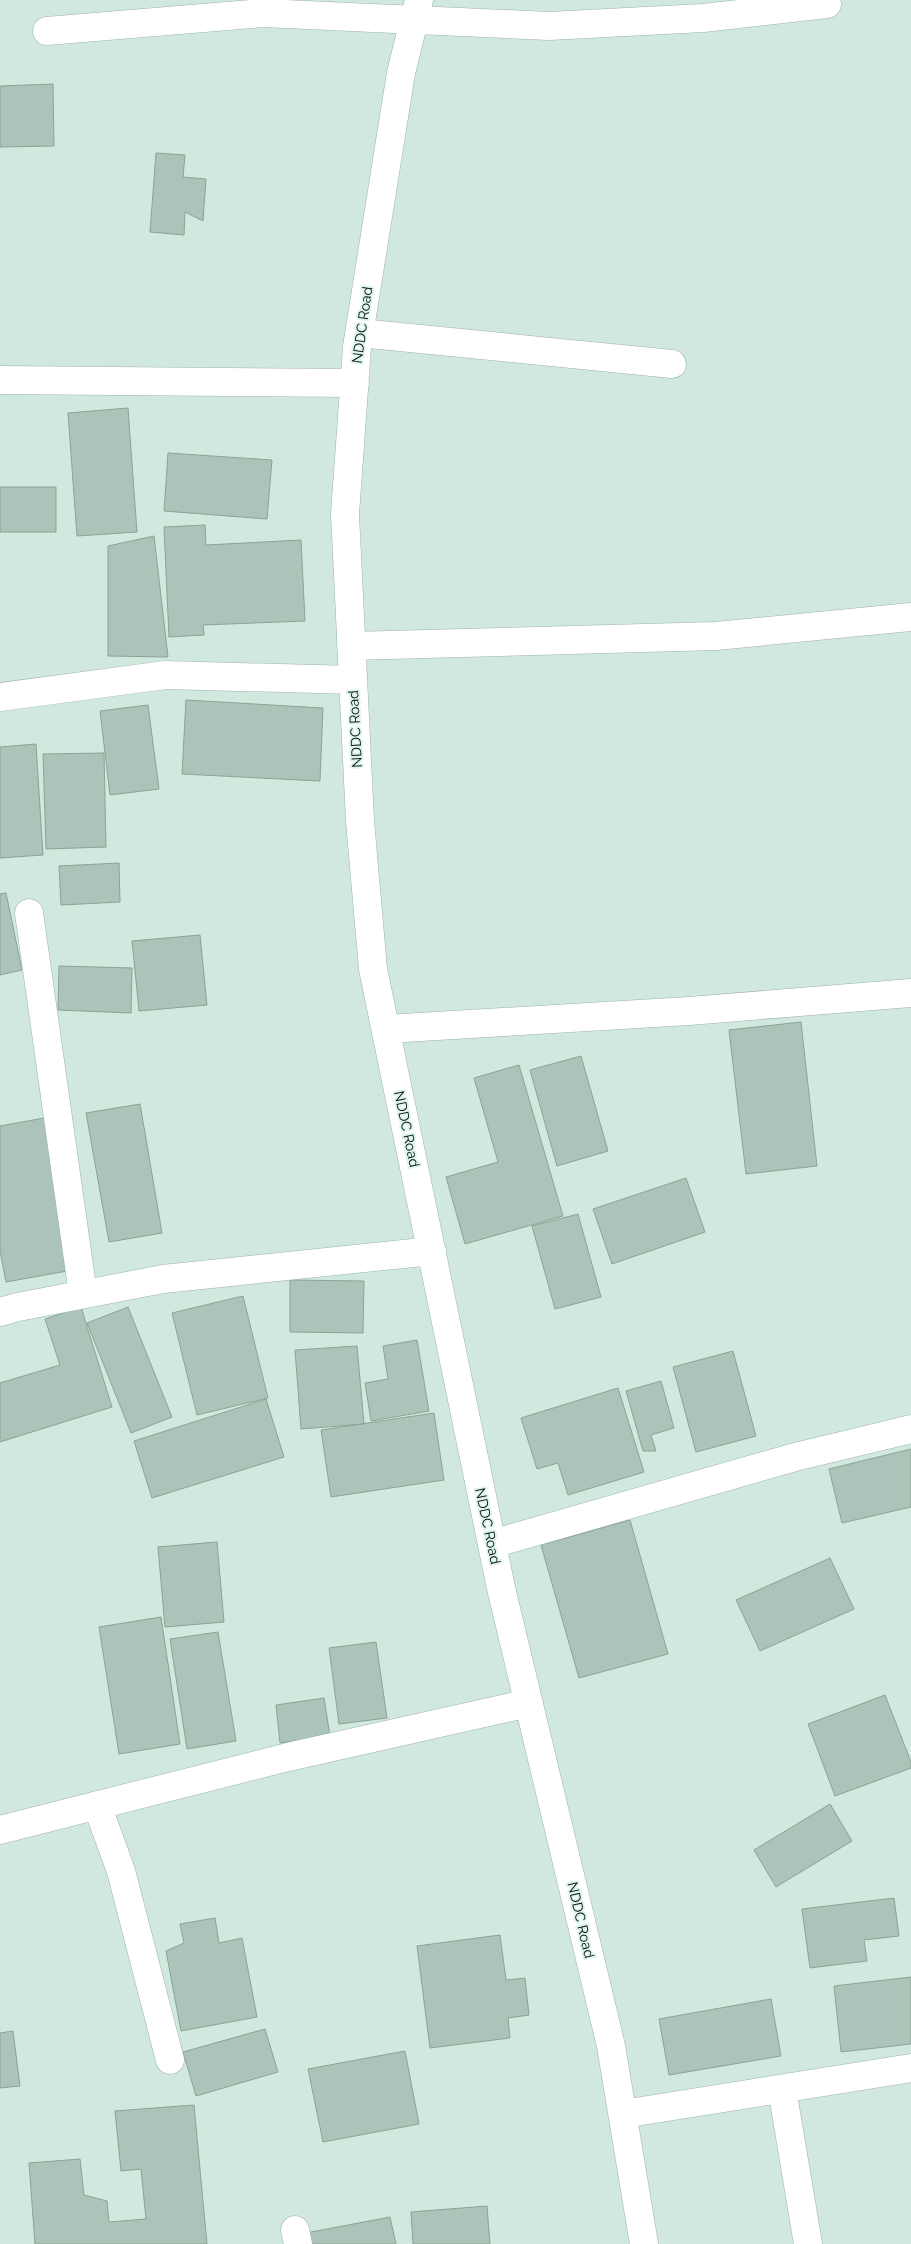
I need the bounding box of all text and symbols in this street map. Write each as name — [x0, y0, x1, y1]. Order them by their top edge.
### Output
street label: NDDC Road — [349, 285, 375, 365]
street label: NDDC Road — [345, 690, 365, 768]
street label: NDDC Road — [391, 1089, 423, 1169]
street label: NDDC Road — [472, 1486, 504, 1566]
street label: NDDC Road — [564, 1880, 598, 1960]

